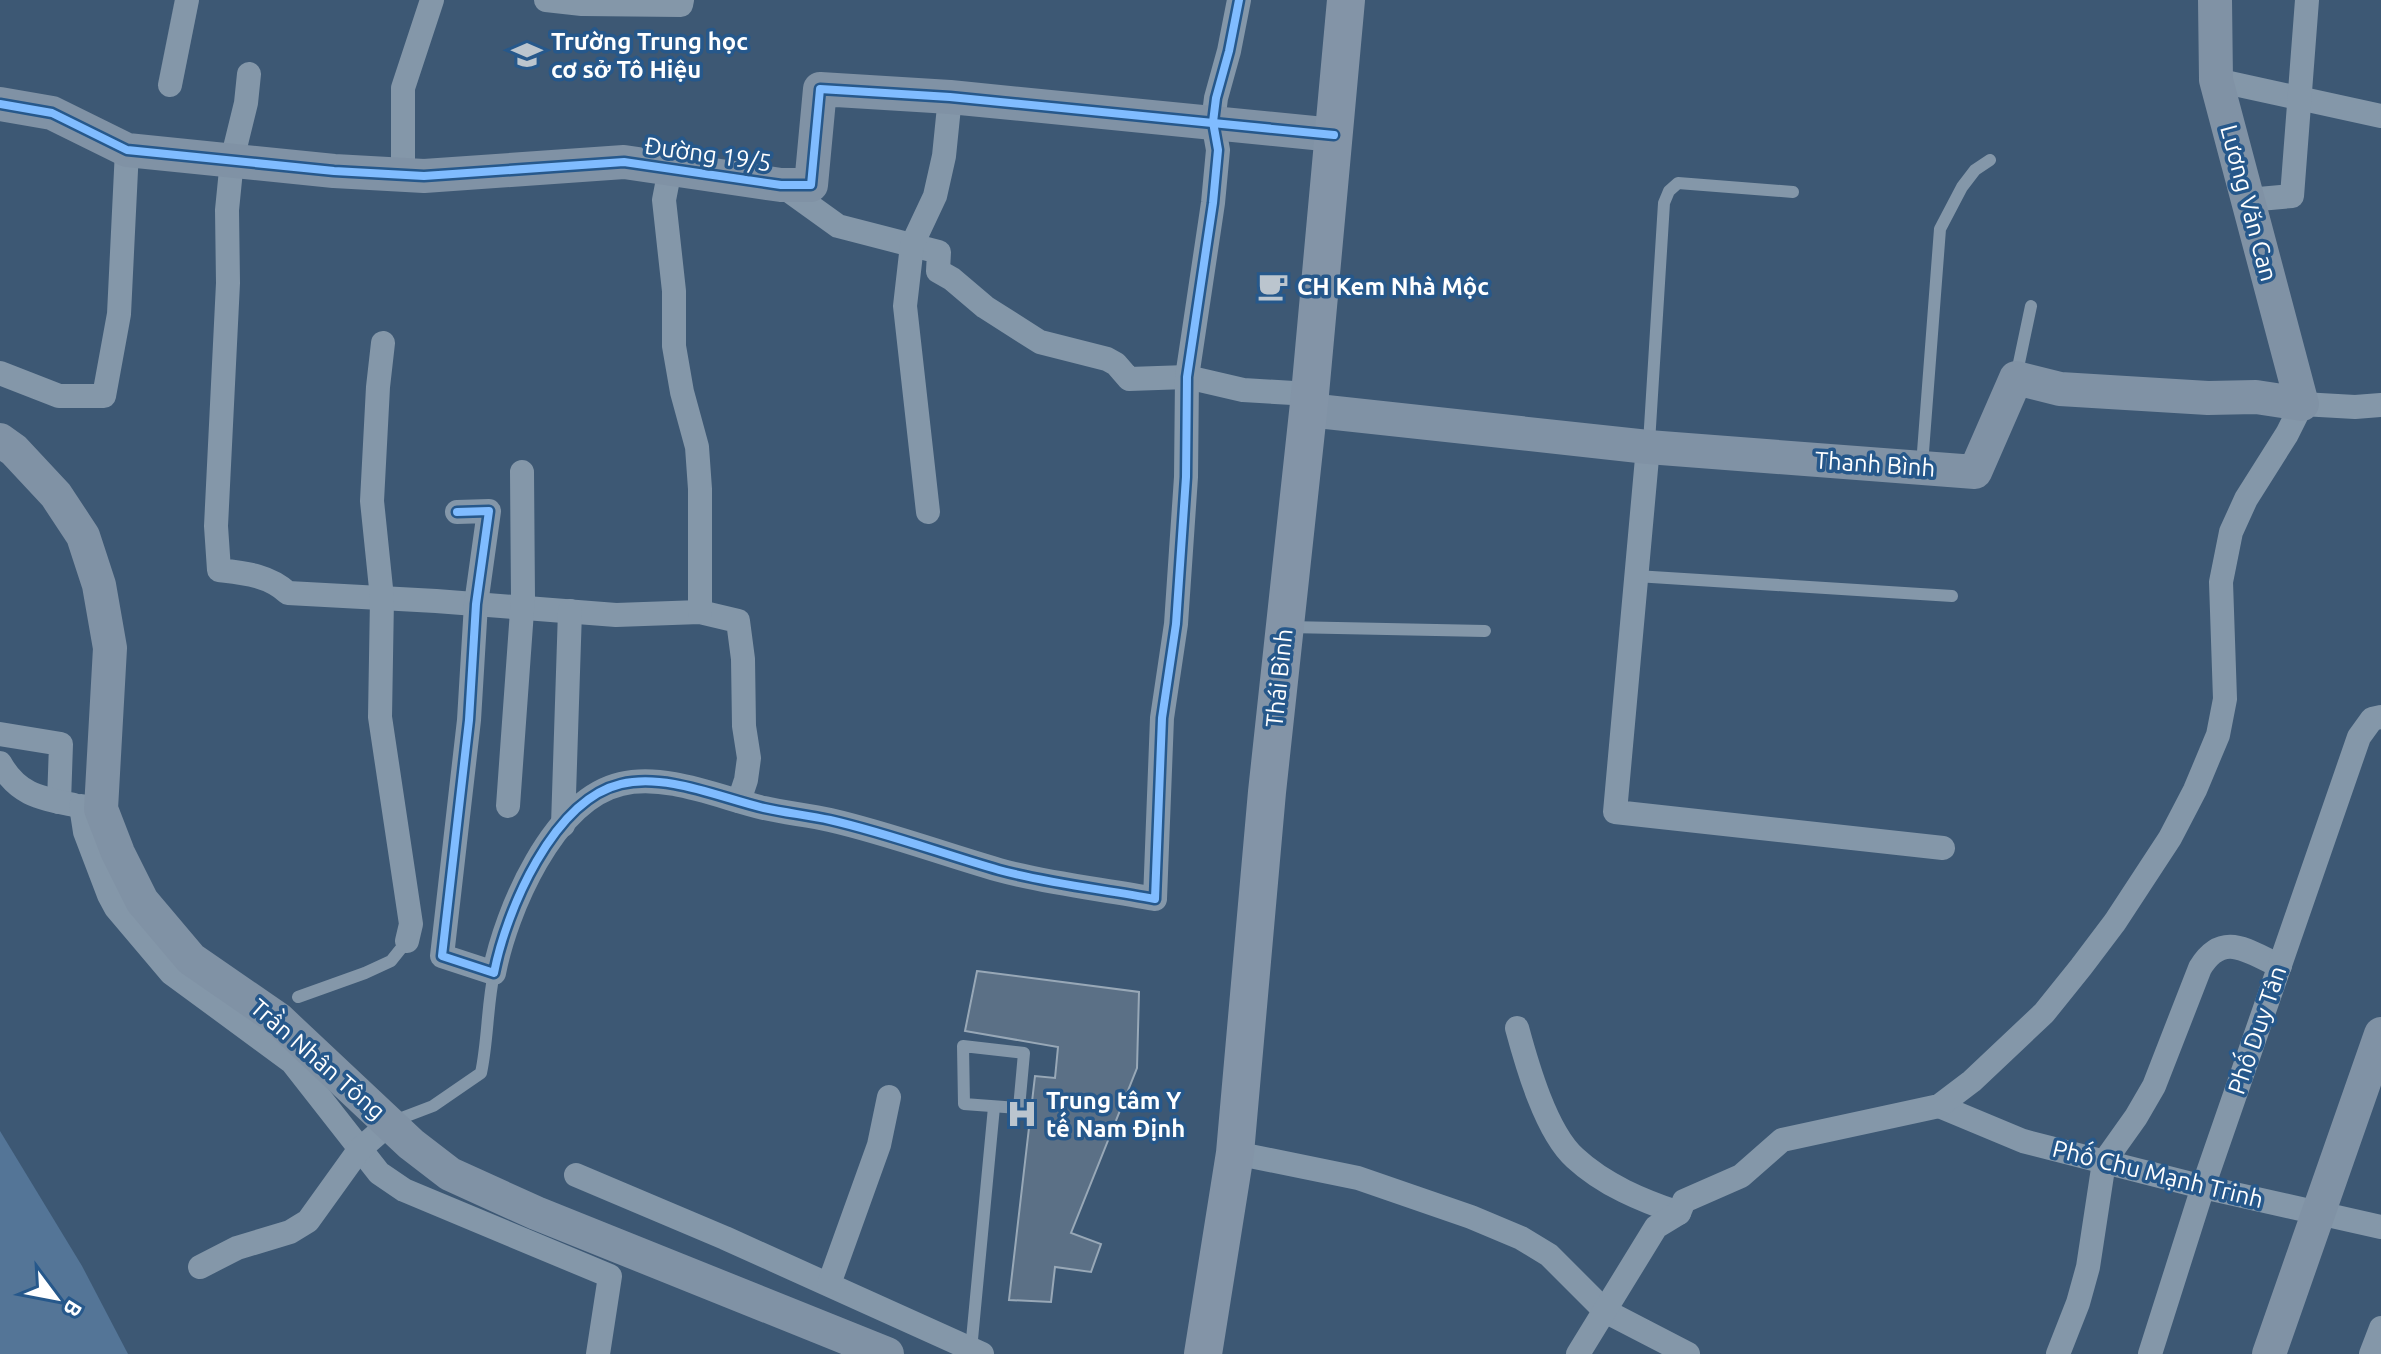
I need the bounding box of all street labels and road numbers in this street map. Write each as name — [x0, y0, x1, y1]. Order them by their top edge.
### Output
street label: Lương Văn Can — [2215, 122, 2283, 284]
street label: Đường 19/5 — [643, 132, 773, 176]
street label: Thanh Bình — [1814, 446, 1936, 482]
street label: Thái Bình — [1260, 627, 1298, 729]
street label: Phố Duy Tân — [2219, 961, 2292, 1098]
street label: Trần Nhân Tông — [245, 990, 393, 1125]
street label: Phố Chu Mạnh Trinh — [2050, 1131, 2267, 1213]

